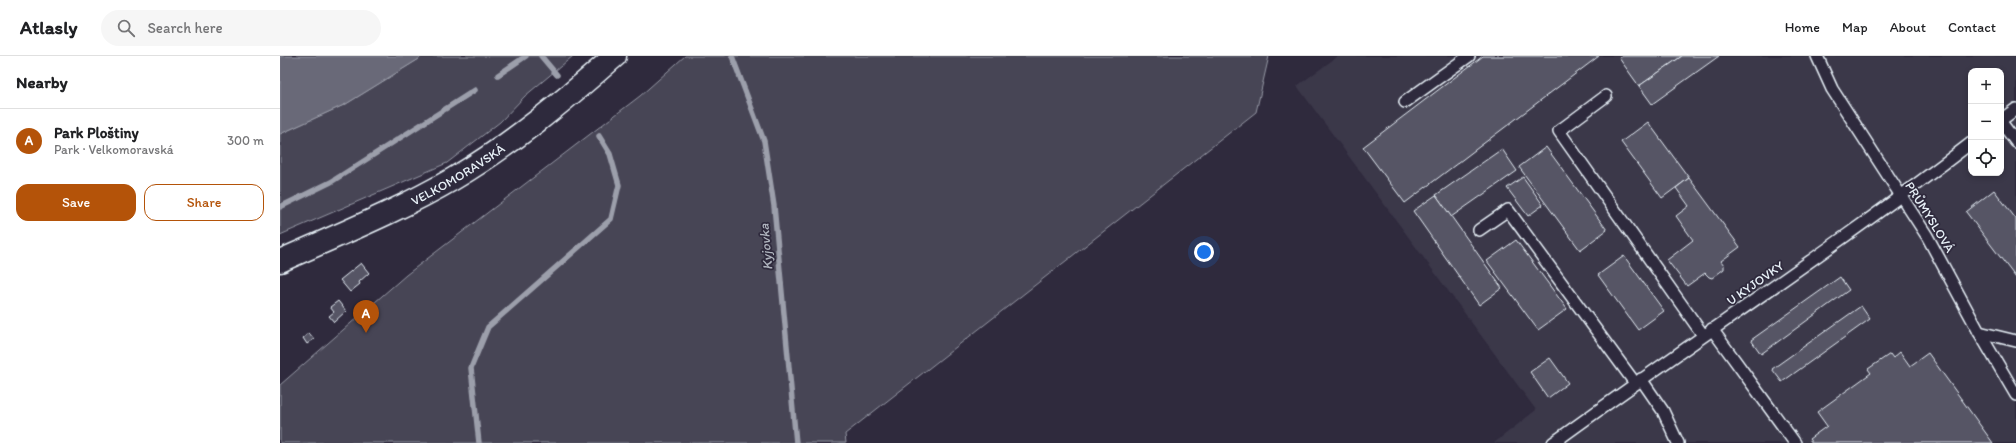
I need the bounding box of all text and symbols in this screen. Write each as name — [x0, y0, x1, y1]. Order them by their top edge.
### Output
search box — [101, 10, 381, 46]
text: Atlasly — [20, 16, 77, 39]
icon: search — [115, 17, 137, 39]
text: Search here — [147, 19, 223, 37]
text: Home — [1785, 19, 1820, 36]
text: Map — [1842, 19, 1868, 36]
text: About — [1890, 19, 1926, 36]
text: Contact — [1948, 19, 1996, 36]
map controls — [1968, 68, 2004, 176]
button: + — [1968, 68, 2004, 104]
text: Nearby — [16, 72, 68, 92]
button: − — [1968, 104, 2004, 140]
text: Park Ploštiny — [54, 124, 139, 142]
text: A — [25, 133, 33, 148]
text: 300 m — [227, 133, 264, 148]
street label: VELKOMORAVSKÁ — [408, 140, 508, 208]
button: locate — [1968, 140, 2004, 176]
text: Park · Velkomoravská — [54, 142, 174, 157]
street label: PRŮMYSLOVÁ — [1902, 178, 1959, 256]
button: Save — [16, 184, 136, 221]
button: Share — [144, 184, 264, 221]
water label: Kyjovka — [755, 222, 776, 271]
your location — [1194, 242, 1214, 262]
street label: U KYJOVKY — [1724, 258, 1787, 308]
pin: A — [353, 300, 379, 333]

